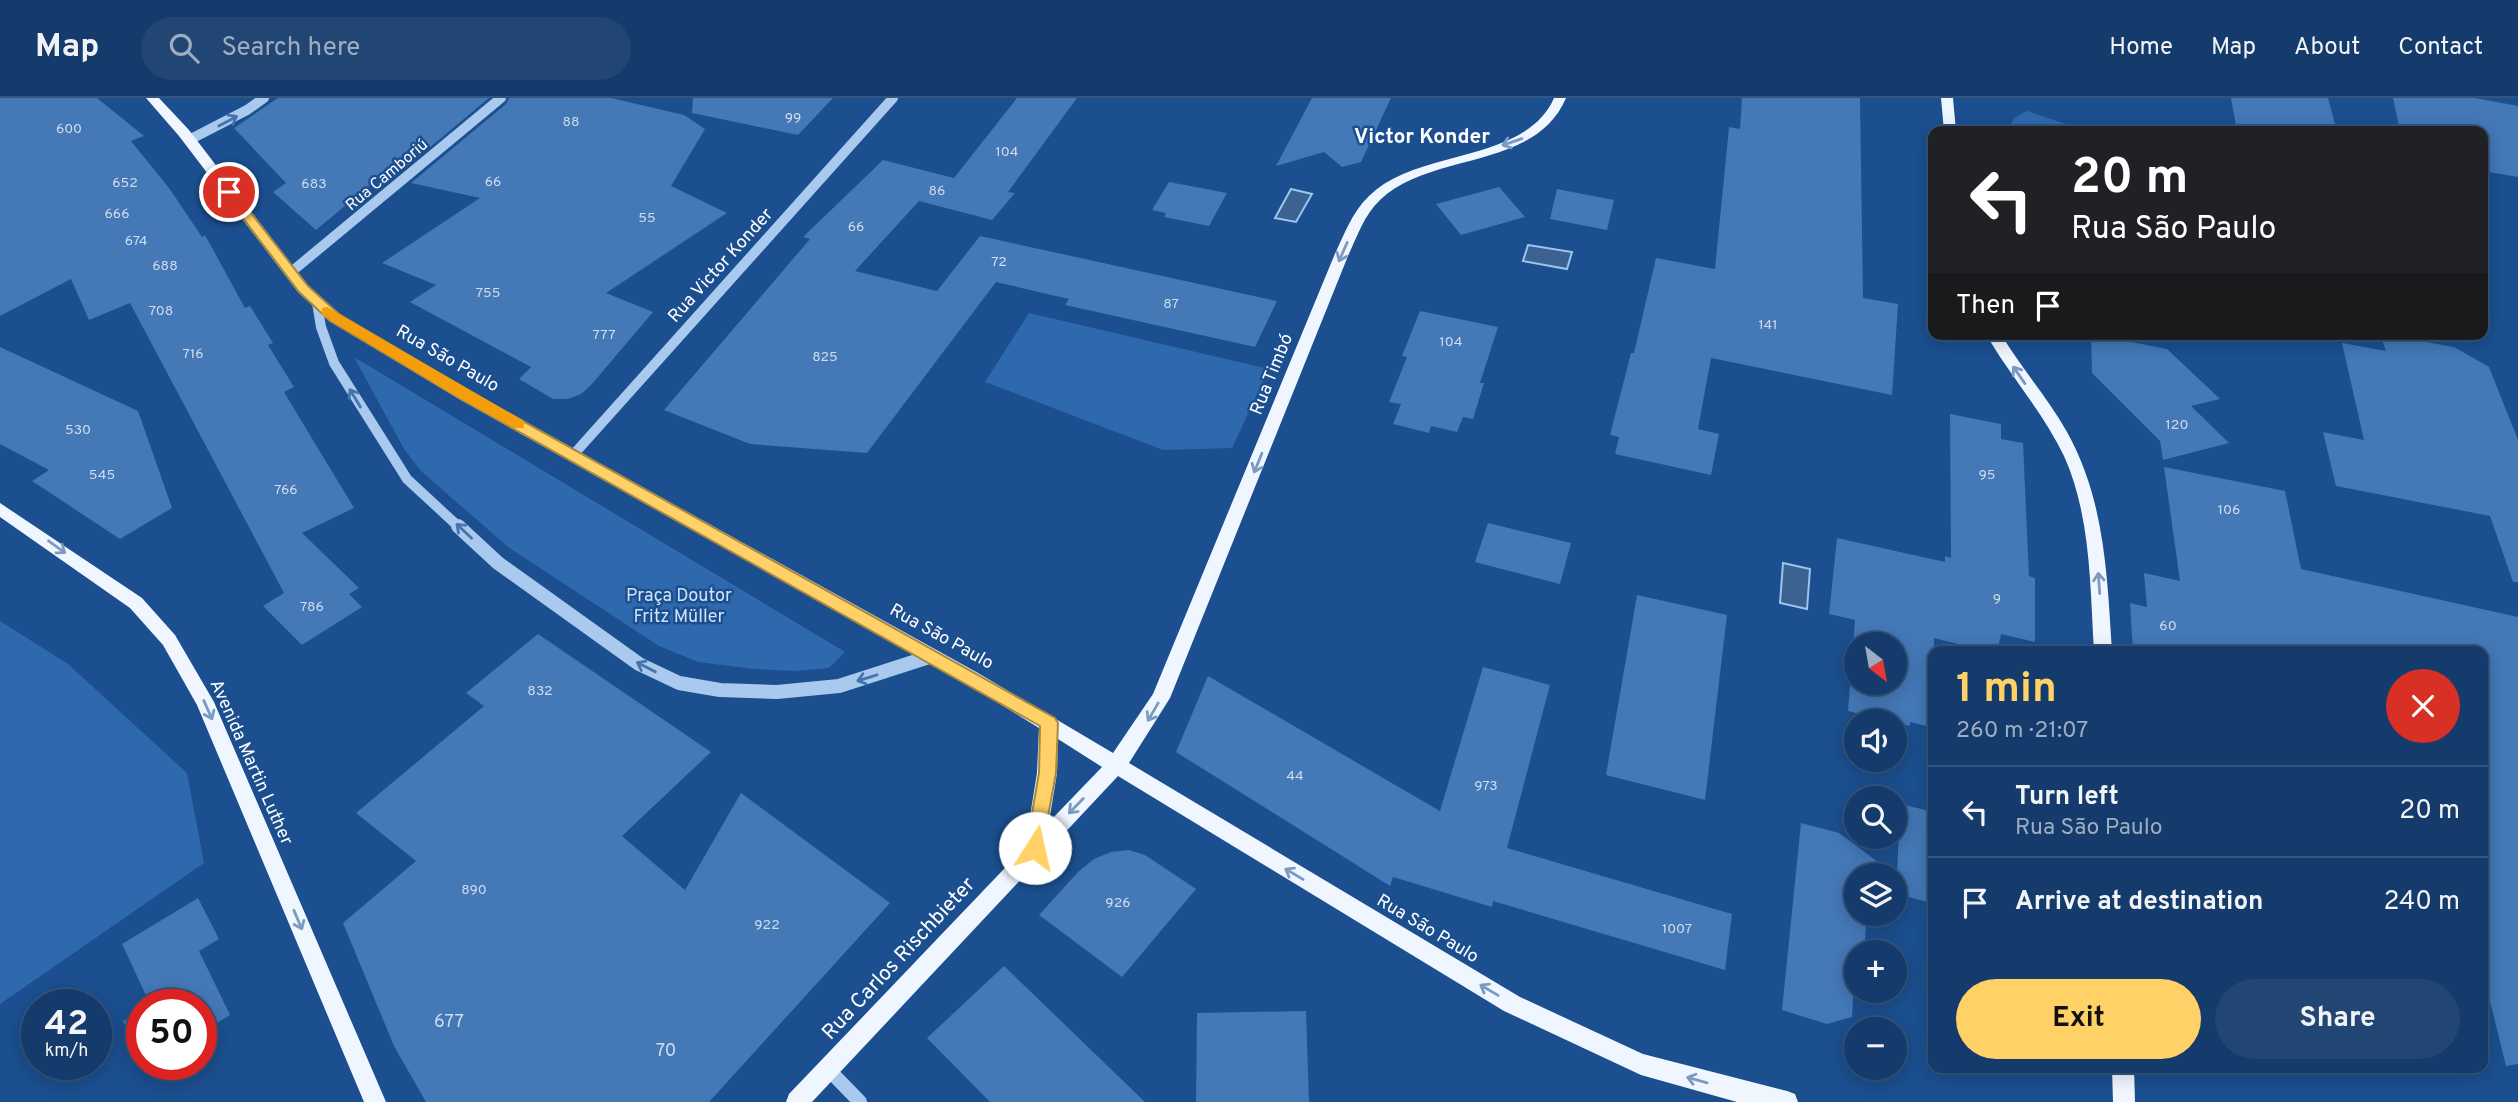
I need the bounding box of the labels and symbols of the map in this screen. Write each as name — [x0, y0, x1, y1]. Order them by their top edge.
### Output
house number: 99 — [785, 110, 801, 127]
one-way arrow — [217, 113, 237, 127]
house number: 88 — [562, 114, 580, 131]
house number: 600 — [56, 121, 82, 138]
district label: Victor Konder — [1354, 124, 1490, 151]
street label: Rua Camboriú — [342, 135, 433, 216]
one-way arrow — [1501, 137, 1523, 149]
house number: 104 — [996, 144, 1018, 161]
pin — [199, 162, 259, 222]
house number: 66 — [485, 174, 501, 191]
house number: 652 — [112, 175, 138, 192]
house number: 683 — [301, 176, 327, 193]
house number: 86 — [929, 183, 945, 200]
street label: Rua Victor Konder — [664, 204, 779, 328]
house number: 666 — [104, 206, 130, 223]
house number: 55 — [638, 210, 656, 227]
house number: 66 — [848, 219, 864, 236]
house number: 674 — [125, 233, 147, 250]
one-way arrow — [1336, 241, 1349, 262]
house number: 72 — [991, 254, 1007, 271]
house number: 688 — [152, 258, 178, 275]
house number: 755 — [476, 285, 500, 302]
house number: 87 — [1163, 296, 1179, 313]
house number: 708 — [149, 303, 173, 320]
house number: 141 — [1759, 317, 1777, 334]
street label: Rua São Paulo — [391, 320, 503, 398]
house number: 777 — [593, 327, 615, 344]
street label: Rua Timbó — [1246, 331, 1299, 419]
house number: 104 — [1440, 334, 1462, 351]
house number: 716 — [182, 346, 204, 363]
house number: 825 — [812, 349, 838, 366]
one-way arrow — [2012, 366, 2026, 385]
one-way arrow — [347, 389, 361, 409]
house number: 120 — [2166, 417, 2188, 434]
house number: 530 — [65, 422, 91, 439]
one-way arrow — [1250, 452, 1263, 473]
house number: 545 — [89, 467, 115, 484]
house number: 95 — [1978, 467, 1996, 484]
house number: 766 — [274, 482, 298, 499]
house number: 106 — [2218, 502, 2240, 519]
one-way arrow — [456, 523, 473, 540]
one-way arrow — [47, 540, 66, 554]
one-way arrow — [2092, 572, 2105, 595]
park label: Praça Doutor Fritz Müller — [626, 585, 732, 629]
house number: 9 — [1993, 591, 2001, 608]
house number: 786 — [300, 599, 324, 616]
street label: Rua São Paulo — [885, 599, 997, 675]
house number: 60 — [2159, 618, 2177, 635]
north arrow — [1844, 632, 1908, 695]
one-way arrow — [636, 659, 657, 673]
one-way arrow — [857, 672, 879, 685]
street label: Avenida Martin Luther — [204, 676, 298, 849]
house number: 832 — [527, 683, 553, 700]
one-way arrow — [202, 699, 215, 721]
one-way arrow — [1146, 702, 1160, 722]
house number: 44 — [1286, 768, 1304, 785]
house number: 973 — [1474, 778, 1498, 795]
one-way arrow — [1068, 798, 1085, 815]
position arrow — [998, 811, 1072, 885]
one-way arrow — [1284, 867, 1304, 881]
street label: Rua Carlos Rischbieter — [817, 872, 982, 1046]
house number: 890 — [461, 882, 487, 899]
street label: Rua São Paulo — [1372, 890, 1483, 969]
house number: 926 — [1105, 895, 1131, 912]
one-way arrow — [292, 908, 305, 930]
house number: 922 — [754, 917, 780, 934]
house number: 1007 — [1662, 921, 1692, 938]
one-way arrow — [1480, 983, 1500, 997]
speed limit sign: 50 — [126, 989, 217, 1080]
house number: 677 — [434, 1011, 464, 1034]
house number: 70 — [656, 1040, 676, 1063]
one-way arrow — [1687, 1073, 1709, 1086]

